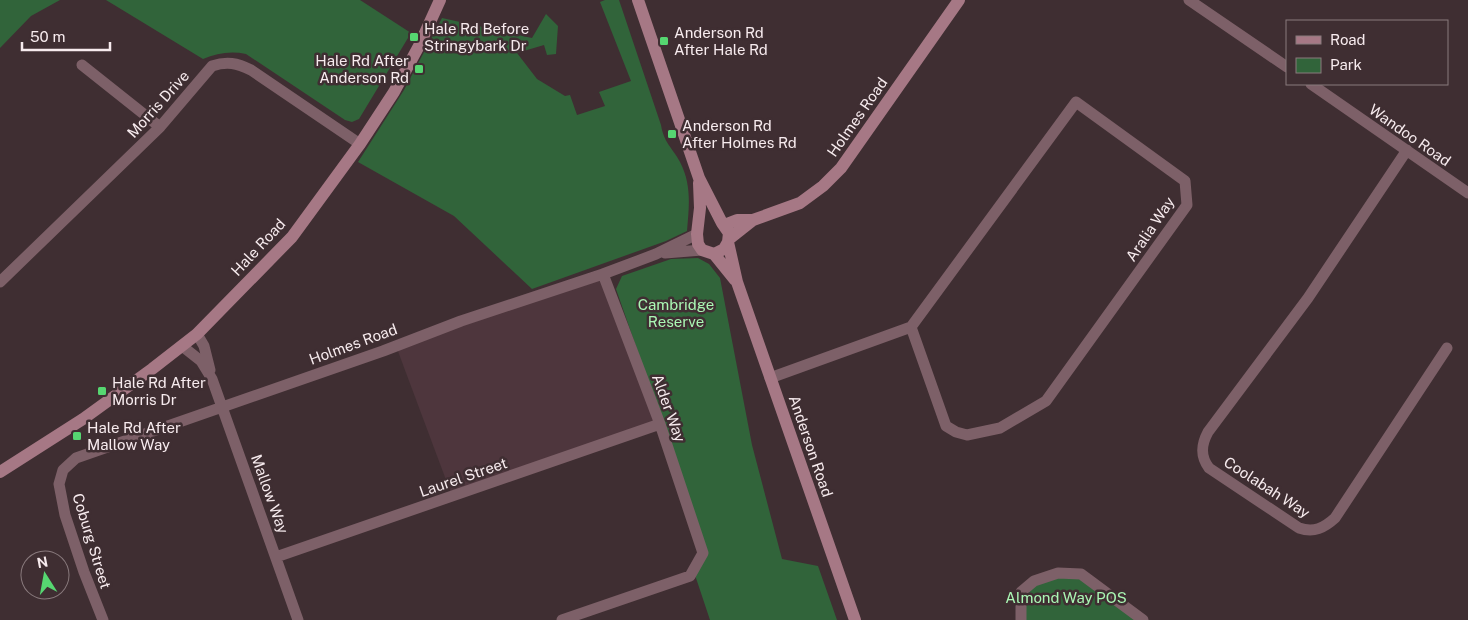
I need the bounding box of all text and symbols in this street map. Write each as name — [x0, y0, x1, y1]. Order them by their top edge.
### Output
scale bar — [22, 20, 110, 52]
place label: Hale Rd Before Stringybark Dr — [424, 20, 529, 54]
legend — [1286, 20, 1448, 85]
place label: Anderson Rd After Hale Rd — [674, 24, 768, 58]
text: 50 m — [30, 28, 65, 45]
marker: Hale Rd Before Stringybark Dr — [408, 31, 420, 43]
text: Road — [1330, 31, 1366, 48]
marker: Anderson Rd After Hale Rd — [658, 35, 670, 47]
place label: Hale Rd After Anderson Rd — [315, 52, 409, 86]
text: Park — [1330, 56, 1362, 73]
marker: Hale Rd After Anderson Rd — [413, 63, 425, 75]
street label: Morris Drive — [124, 67, 192, 141]
street label: Holmes Road — [824, 74, 890, 160]
street label: Wandoo Road — [1366, 101, 1454, 169]
place label: Anderson Rd After Holmes Rd — [682, 117, 797, 151]
marker: Anderson Rd After Holmes Rd — [666, 128, 678, 140]
street label: Aralia Way — [1122, 194, 1178, 264]
street label: Hale Road — [227, 215, 289, 279]
park label: Cambridge Reserve — [638, 296, 714, 330]
street label: Holmes Road — [307, 320, 399, 368]
street label: Alder Way — [649, 372, 689, 444]
place label: Hale Rd After Morris Dr — [112, 374, 206, 408]
marker: Hale Rd After Morris Dr — [96, 385, 108, 397]
street label: Anderson Road — [786, 393, 836, 499]
place label: Hale Rd After Mallow Way — [87, 419, 181, 453]
marker: Hale Rd After Mallow Way — [71, 430, 83, 442]
street label: Mallow Way — [248, 452, 292, 536]
street label: Coolabah Way — [1221, 453, 1313, 521]
street label: Laurel Street — [417, 454, 509, 500]
street label: Coburg Street — [69, 491, 115, 591]
north arrow — [20, 550, 70, 600]
text: N — [36, 553, 49, 571]
park label: Almond Way POS — [1005, 589, 1127, 606]

